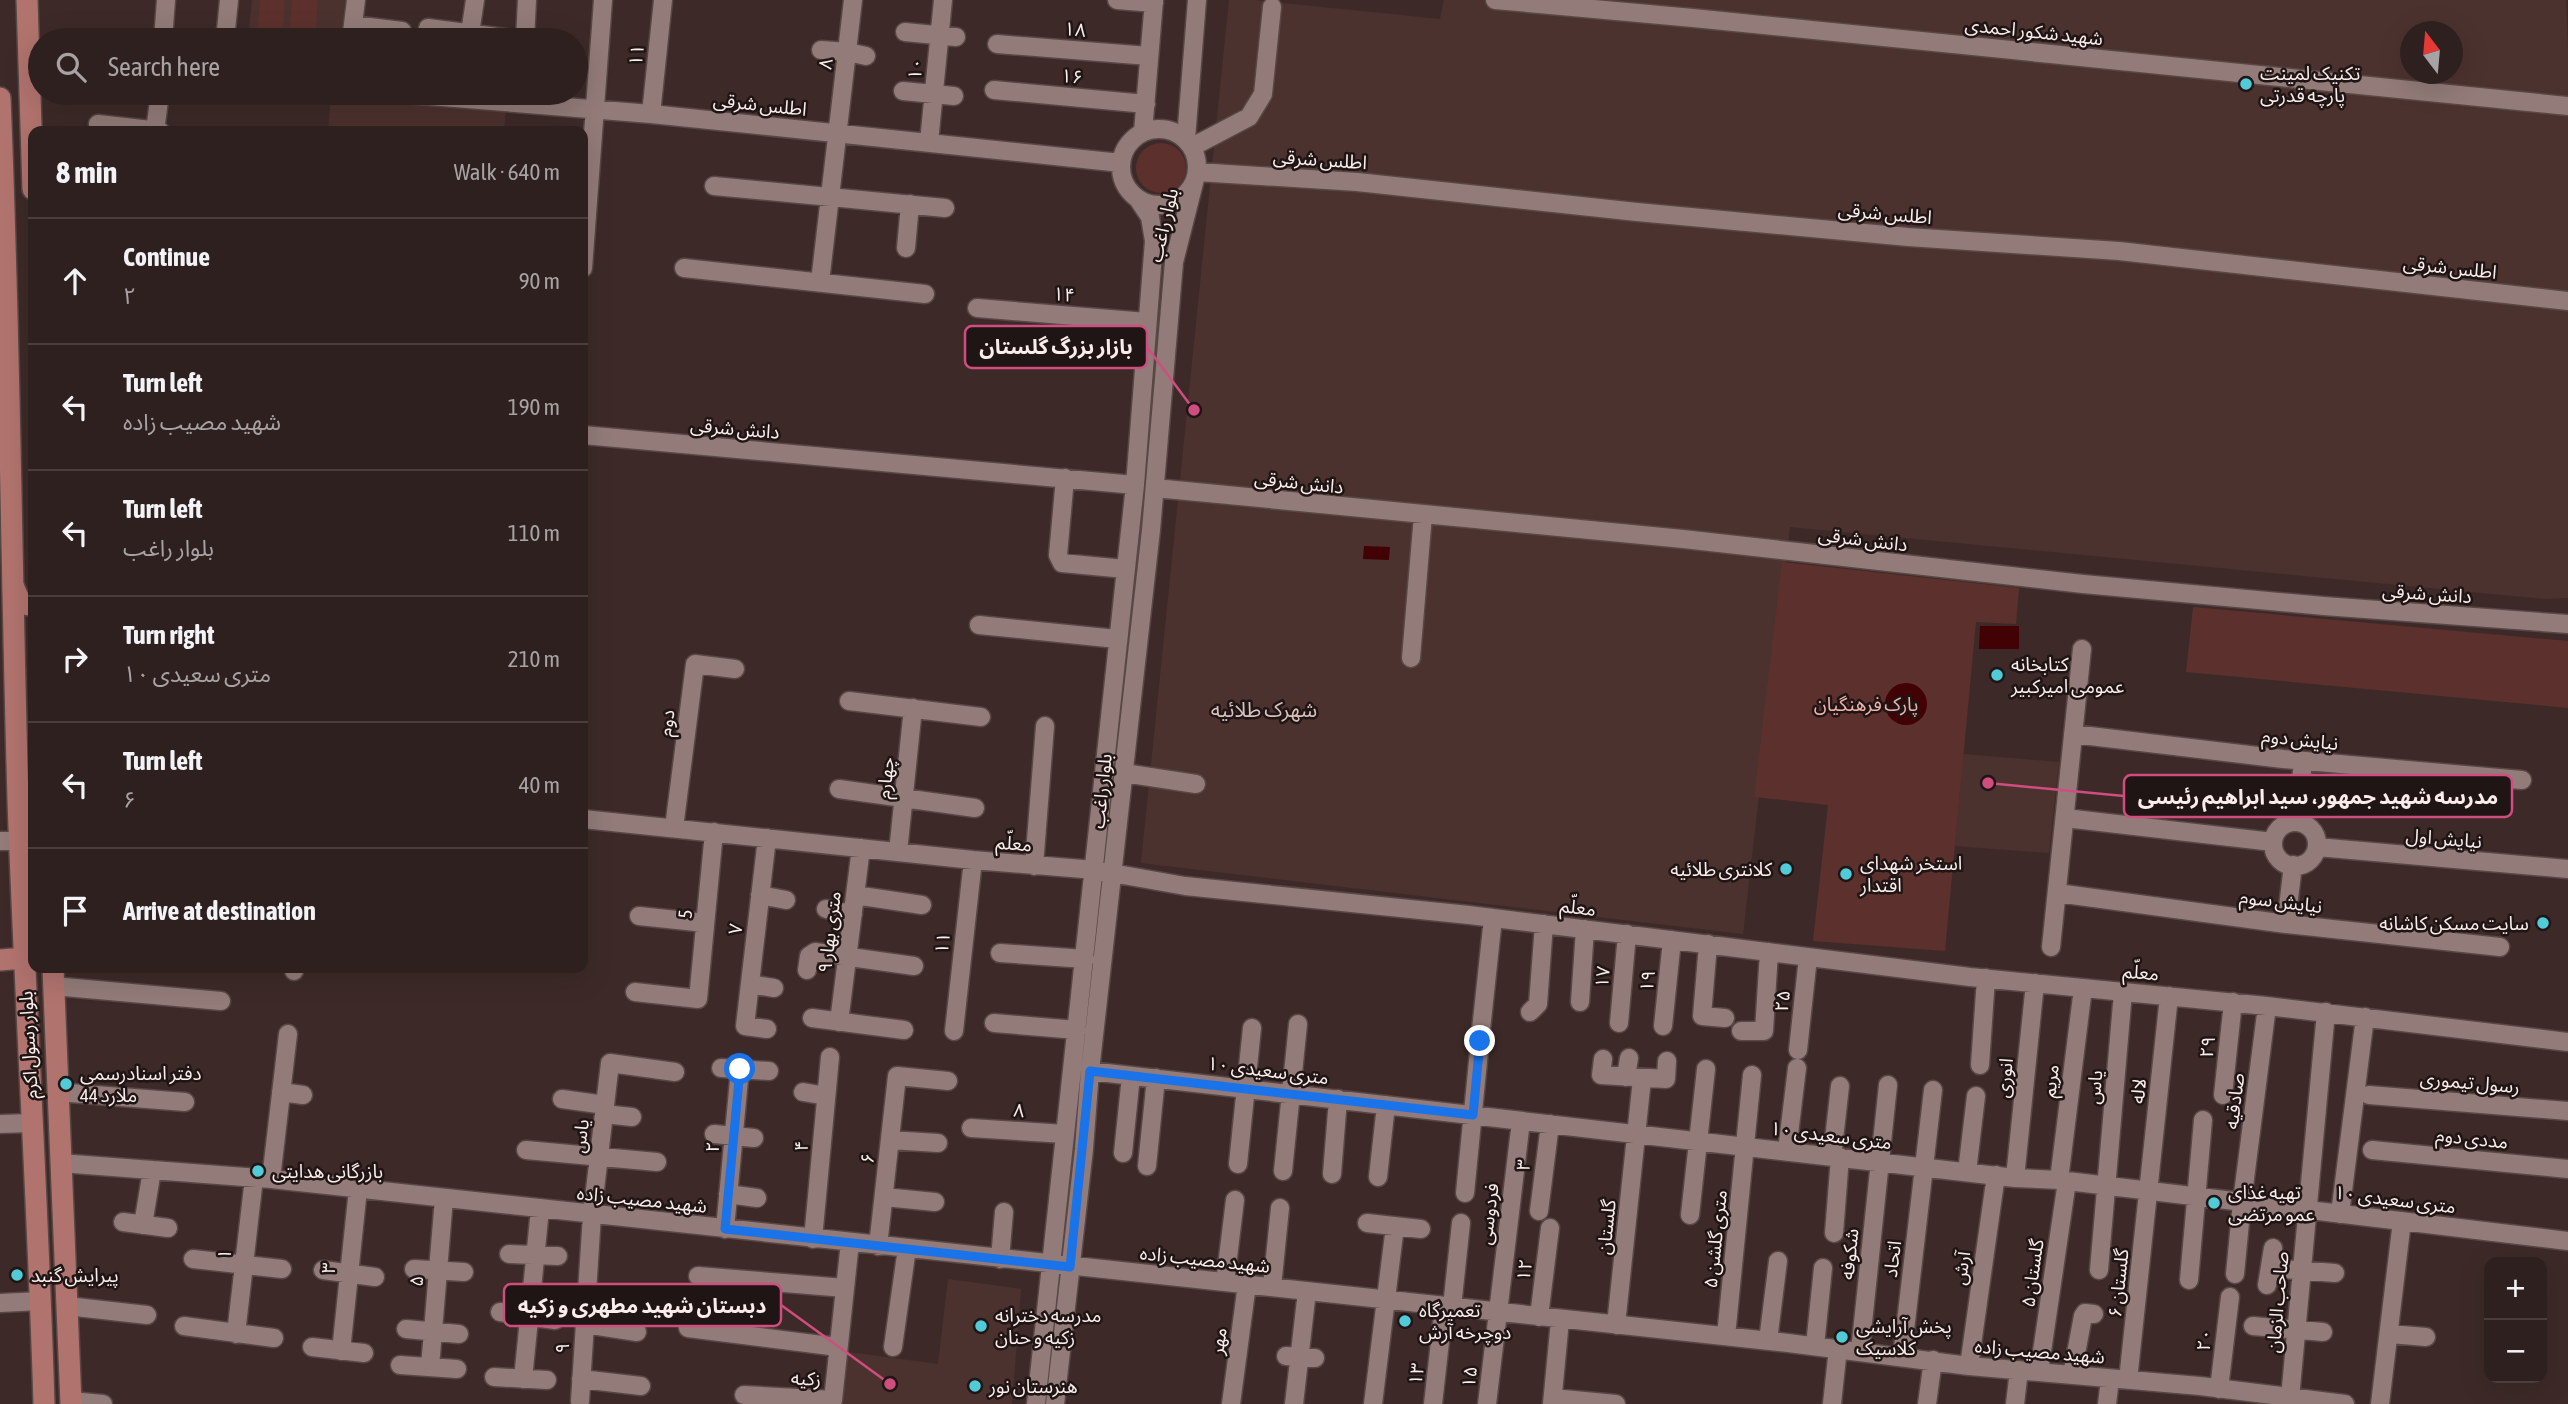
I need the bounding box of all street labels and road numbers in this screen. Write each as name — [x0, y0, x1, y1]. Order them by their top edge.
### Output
street label: شهید شکور احمدی — [1964, 13, 2104, 50]
street label: ۱۸ — [1063, 17, 1087, 41]
street label: ۱۱ — [624, 43, 648, 67]
street label: ۸ — [813, 57, 837, 71]
street label: ۱۰ — [903, 57, 927, 81]
street label: ۱۶ — [1060, 64, 1084, 88]
street label: اطلس شرقی — [712, 88, 808, 121]
street label: اطلس شرقی — [1272, 145, 1368, 174]
street label: بلوار راغب — [1144, 186, 1183, 264]
street label: اطلس شرقی — [1837, 198, 1933, 229]
street label: اطلس شرقی — [2402, 251, 2498, 284]
street label: ۱۴ — [1052, 282, 1076, 306]
street label: دانش شرقی — [689, 413, 781, 444]
street label: دانش شرقی — [1253, 466, 1345, 499]
street label: دانش شرقی — [1817, 523, 1909, 556]
street label: دانش شرقی — [2381, 579, 2473, 608]
street label: دوم — [653, 708, 683, 738]
street label: نیایش دوم — [2260, 724, 2339, 758]
street label: بلوار راغب — [1086, 752, 1117, 830]
street label: چهارم — [872, 756, 902, 800]
street label: نیایش اول — [2405, 824, 2483, 853]
street label: معلّم — [995, 828, 1033, 860]
street label: نیایش سوم — [2238, 885, 2324, 921]
street label: ۹ متری بهار — [813, 890, 846, 974]
street label: معلّم — [1558, 891, 1598, 924]
street label: 5 — [674, 909, 696, 919]
street label: ۷ — [723, 922, 747, 936]
street label: ۱۱ — [930, 931, 954, 955]
street label: معلّم — [2122, 957, 2160, 989]
street label: ۱۷ — [1590, 965, 1614, 989]
street label: ۱۹ — [1635, 969, 1659, 993]
street label: ۲۵ — [1770, 989, 1794, 1013]
street label: بلوار رسول اکرم — [14, 990, 46, 1100]
street label: ۲۹ — [2195, 1035, 2219, 1059]
street label: ۱۰ متری سعیدی — [1206, 1052, 1330, 1089]
street label: انوری — [1991, 1057, 2018, 1099]
street label: مریم — [2037, 1063, 2067, 1099]
street label: رسول تیموری — [2419, 1067, 2521, 1098]
street label: یاس — [2082, 1069, 2107, 1105]
street label: صادقیه — [2220, 1072, 2248, 1130]
street label: لاله — [2126, 1077, 2150, 1105]
street label: ۸ — [1013, 1099, 1025, 1121]
street label: ۱۰ متری سعیدی — [1769, 1117, 1893, 1154]
street label: یاس — [567, 1118, 594, 1154]
street label: مددی دوم — [2434, 1123, 2509, 1157]
street label: ۲ — [700, 1140, 724, 1154]
street label: ۴ — [790, 1140, 812, 1152]
street label: ۶ — [855, 1151, 879, 1165]
street label: ۳ — [1511, 1158, 1535, 1172]
street label: شهید مصیب زاده — [576, 1181, 708, 1218]
street label: ۱۰ متری سعیدی — [2333, 1181, 2457, 1218]
street label: فردوسی — [1473, 1182, 1504, 1246]
street label: ۵ متری گلشن — [1699, 1189, 1732, 1289]
street label: گلستان — [1592, 1197, 1620, 1256]
street label: شکوفه — [1835, 1227, 1864, 1281]
street label: گلستان ۵ — [2016, 1236, 2048, 1309]
street label: اتحاد — [1879, 1239, 1905, 1279]
street label: شهید مصیب زاده — [1139, 1241, 1271, 1278]
street label: گلستان ۶ — [2103, 1246, 2133, 1318]
street label: ۱ — [212, 1247, 236, 1261]
street label: آرش — [1948, 1248, 1975, 1286]
street label: صاحب الزمان — [2262, 1250, 2293, 1354]
street label: ۱۲ — [1512, 1258, 1536, 1282]
street label: ۳ — [316, 1261, 340, 1275]
street label: ۵ — [405, 1275, 427, 1287]
street label: مهر — [1205, 1326, 1232, 1357]
street label: ۲۰ — [2192, 1328, 2216, 1352]
street label: شهید مصیب زاده — [1974, 1334, 2106, 1369]
street label: ۹ — [551, 1342, 573, 1354]
street label: ۱۳ — [1404, 1362, 1428, 1386]
street label: ۱۵ — [1457, 1365, 1481, 1389]
street label: زکیه — [790, 1366, 822, 1391]

